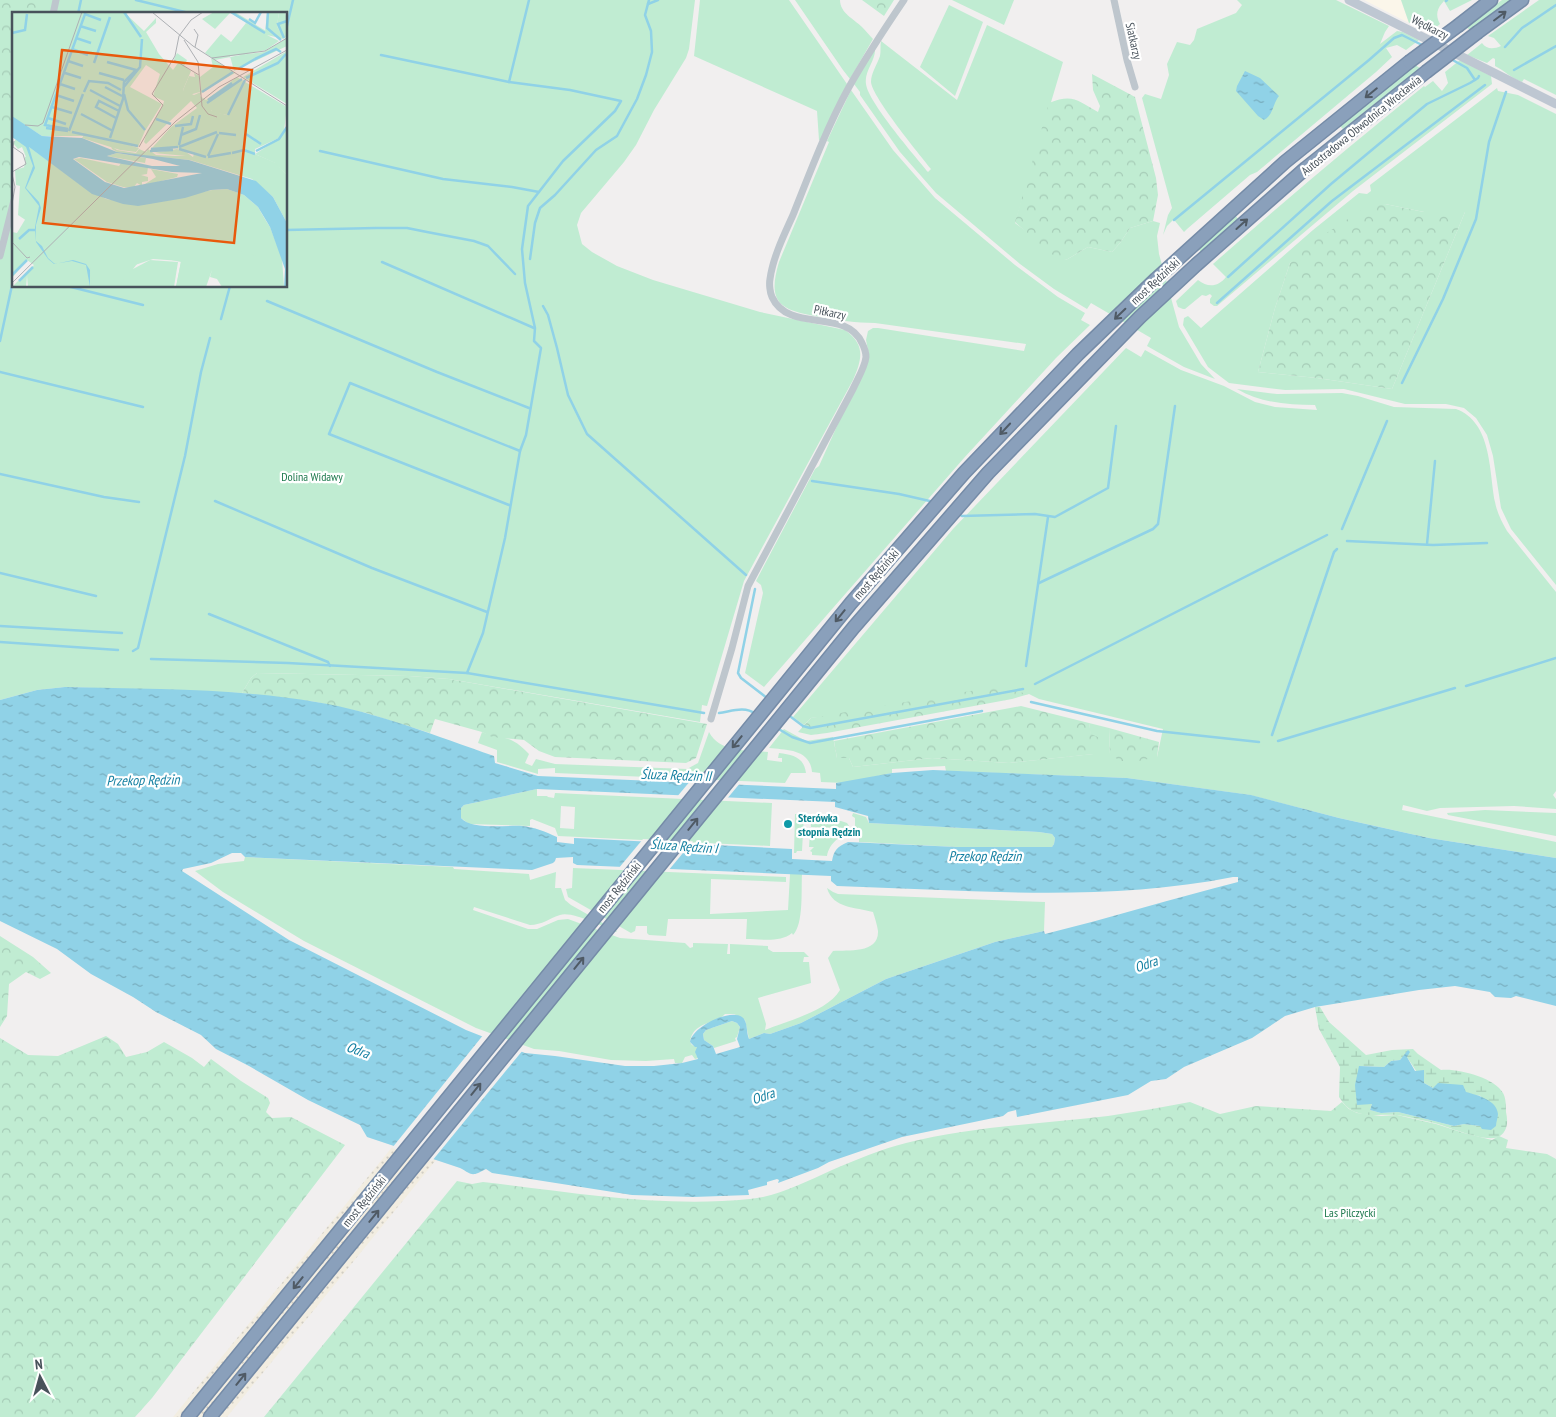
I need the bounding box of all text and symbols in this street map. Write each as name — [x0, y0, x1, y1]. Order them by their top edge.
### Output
street label: Wędkarzy — [1409, 11, 1451, 43]
one-way arrow — [1493, 11, 1507, 21]
inset map — [12, 12, 288, 288]
street label: Siatkarzy — [1122, 21, 1146, 61]
street label: Autostradowa Obwodnica Wrocławia — [1298, 72, 1424, 178]
one-way arrow — [1365, 87, 1378, 98]
one-way arrow — [1236, 219, 1249, 230]
street label: most Rędziński — [1127, 254, 1183, 308]
street label: Piłkarzy — [813, 301, 848, 323]
one-way arrow — [1114, 308, 1126, 320]
one-way arrow — [1000, 422, 1011, 435]
park label: Dolina Widawy — [281, 469, 343, 484]
street label: most Rędziński — [850, 546, 902, 602]
one-way arrow — [835, 610, 846, 623]
one-way arrow — [732, 735, 743, 748]
water label: Śluza Rędzin II — [640, 765, 713, 785]
water label: Przekop Rędzin — [106, 770, 181, 790]
place label: Sterówka stopnia Rędzin — [798, 810, 861, 839]
one-way arrow — [687, 818, 698, 831]
marker: Sterówka stopnia Rędzin — [782, 818, 794, 830]
water label: Śluza Rędzin I — [650, 835, 720, 857]
water label: Przekop Rędzin — [948, 847, 1022, 865]
street label: most Rędziński — [594, 858, 644, 916]
water label: Odra — [1132, 951, 1161, 976]
one-way arrow — [573, 957, 584, 970]
water label: Odra — [344, 1038, 373, 1063]
one-way arrow — [471, 1083, 482, 1096]
water label: Odra — [749, 1083, 778, 1108]
street label: most Rędziński — [339, 1172, 389, 1230]
park label: Las Pilczycki — [1324, 1205, 1376, 1220]
one-way arrow — [368, 1209, 379, 1222]
one-way arrow — [292, 1276, 303, 1289]
north arrow — [15, 1352, 65, 1402]
text: N — [34, 1355, 43, 1373]
one-way arrow — [236, 1373, 247, 1386]

